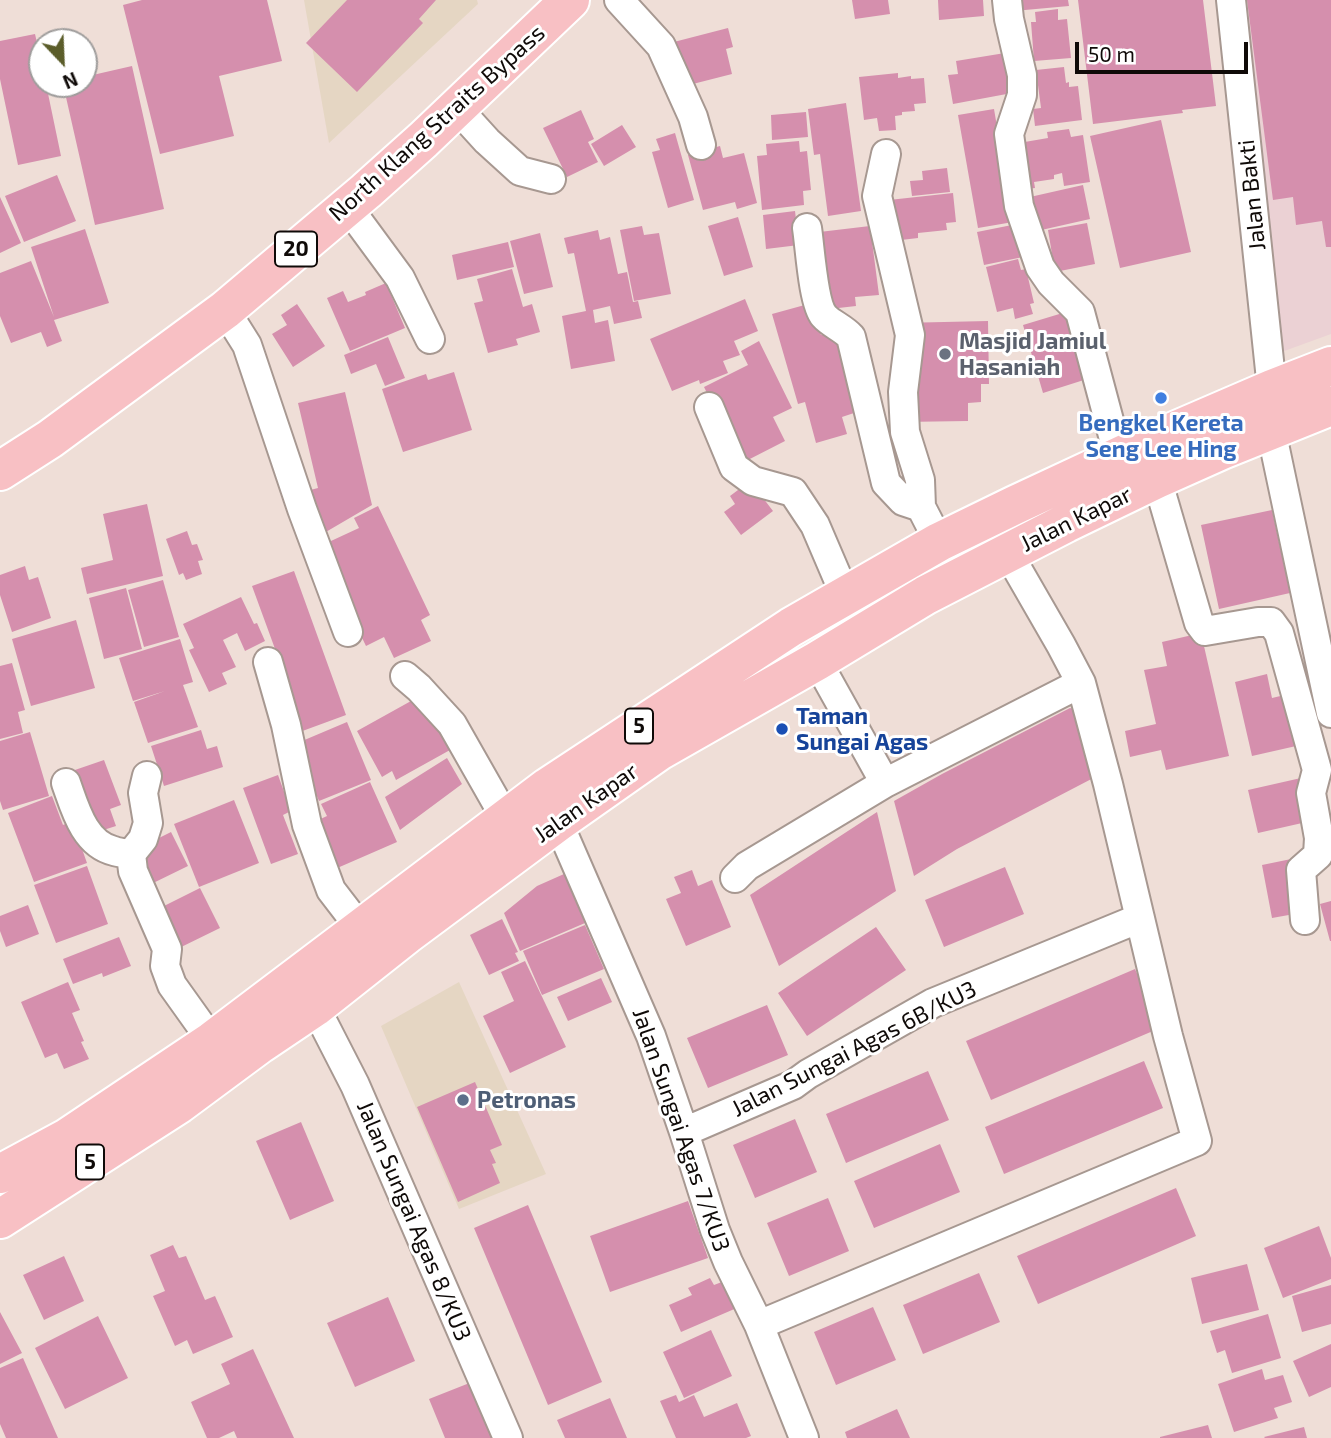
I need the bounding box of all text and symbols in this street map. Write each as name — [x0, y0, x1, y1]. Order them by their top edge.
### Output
street label: North Klang Straits Bypass — [324, 19, 550, 227]
north arrow — [28, 28, 98, 98]
scale bar — [1079, 28, 1252, 72]
text: 50 m — [1088, 41, 1135, 66]
text: N — [60, 68, 81, 94]
street label: Jalan Bakti — [1232, 138, 1272, 252]
road number: 20 — [275, 232, 317, 266]
place label: Masjid Jamiul Hasaniah — [959, 327, 1106, 381]
marker: Masjid Jamiul Hasaniah — [937, 346, 953, 362]
marker: Bengkel Kereta Seng Lee Hing — [1153, 390, 1169, 406]
place label: Bengkel Kereta Seng Lee Hing — [1078, 409, 1244, 463]
street label: Jalan Kapar — [1016, 480, 1136, 558]
place label: Taman Sungai Agas — [796, 702, 928, 756]
road number: 5 — [625, 708, 653, 744]
marker: Taman Sungai Agas — [774, 721, 790, 737]
street label: Jalan Kapar — [529, 757, 643, 849]
street label: Jalan Sungai Agas 6B/KU3 — [727, 975, 981, 1123]
street label: Jalan Sungai Agas 7/KU3 — [626, 1005, 736, 1255]
place label: Petronas — [477, 1086, 576, 1114]
marker: Petronas — [455, 1092, 471, 1108]
street label: Jalan Sungai Agas 8/KU3 — [351, 1097, 477, 1345]
road number: 5 — [76, 1144, 104, 1180]

